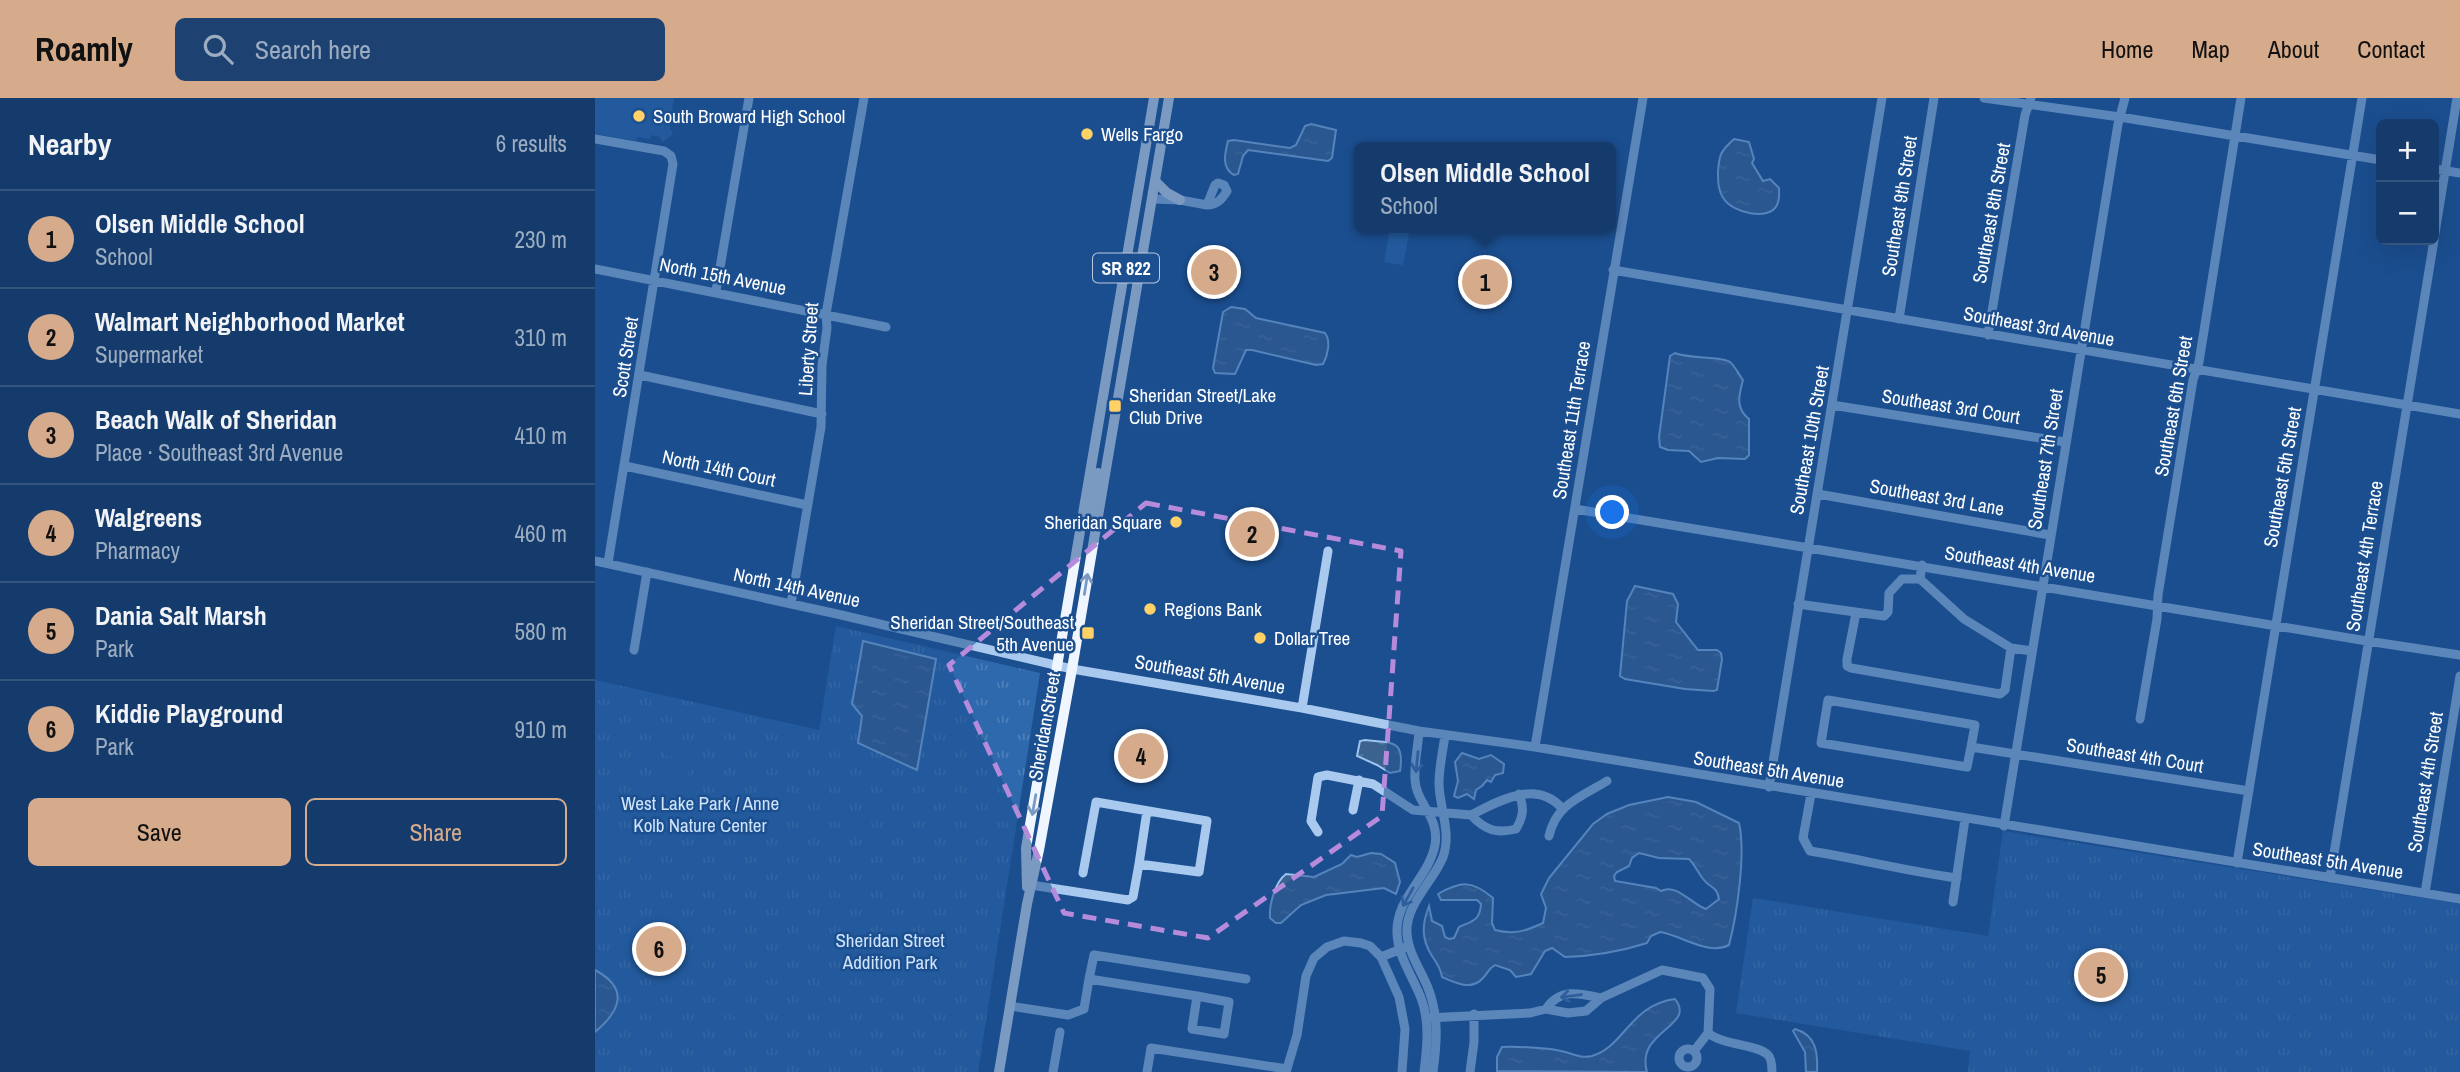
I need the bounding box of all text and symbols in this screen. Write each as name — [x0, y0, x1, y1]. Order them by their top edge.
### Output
search box — [175, 18, 665, 81]
text: Roamly — [35, 27, 133, 71]
icon: search — [199, 30, 237, 68]
text: Search here — [255, 32, 371, 67]
text: Home — [2101, 33, 2153, 65]
text: Map — [2191, 33, 2230, 65]
text: About — [2268, 33, 2319, 65]
text: Contact — [2357, 33, 2425, 65]
place label: South Broward High School — [653, 103, 845, 129]
marker: South Broward High School — [631, 108, 647, 124]
map controls — [2376, 119, 2439, 245]
button: + — [2376, 119, 2439, 182]
place label: Wells Fargo — [1101, 121, 1183, 147]
text: Nearby — [28, 124, 111, 164]
marker: Wells Fargo — [1079, 126, 1095, 142]
text: 6 results — [496, 128, 567, 159]
street label: Southeast 9th Street — [1875, 133, 1923, 278]
street label: Southeast 8th Street — [1966, 140, 2016, 285]
popup — [1354, 142, 1616, 233]
text: Olsen Middle School — [1380, 155, 1590, 190]
button: − — [2376, 182, 2439, 245]
text: School — [1380, 190, 1438, 221]
text: Olsen Middle School — [95, 206, 305, 241]
text: 1 — [46, 224, 56, 255]
text: 230 m — [515, 224, 567, 255]
text: School — [95, 241, 153, 272]
pin: 3 — [1191, 246, 1237, 298]
street label: North 15th Avenue — [657, 251, 789, 301]
road number: SR 822 — [1093, 253, 1159, 282]
pin: 1 — [1462, 256, 1508, 308]
street label: Southeast 3rd Avenue — [1961, 300, 2117, 352]
street label: Liberty Street — [792, 301, 824, 397]
text: Walmart Neighborhood Market — [95, 304, 405, 339]
street label: Scott Street — [606, 314, 644, 399]
text: 2 — [46, 322, 56, 353]
text: 310 m — [515, 322, 567, 353]
street label: Southeast 6th Street — [2148, 333, 2198, 478]
text: Supermarket — [95, 339, 203, 370]
street label: Southeast 11th Terrace — [1546, 339, 1596, 501]
street label: Southeast 10th Street — [1783, 363, 1835, 516]
place label: Sheridan Street/Lake Club Drive — [1129, 382, 1276, 430]
street label: Southeast 3rd Court — [1880, 382, 2023, 430]
street label: Southeast 7th Street — [2021, 386, 2069, 531]
marker: Sheridan Street/Lake Club Drive — [1107, 398, 1123, 414]
text: Beach Walk of Sheridan — [95, 402, 337, 437]
street label: Southeast 5th Street — [2257, 404, 2307, 549]
text: 3 — [46, 420, 56, 451]
text: 410 m — [515, 420, 567, 451]
text: Place · Southeast 3rd Avenue — [95, 437, 343, 468]
street label: North 14th Court — [660, 443, 779, 493]
street label: Southeast 3rd Lane — [1868, 472, 2006, 522]
street label: Southeast 4th Terrace — [2339, 479, 2389, 633]
your location — [1595, 495, 1629, 529]
text: Walgreens — [95, 500, 202, 535]
pin: 2 — [1229, 508, 1275, 560]
place label: Sheridan Square — [1044, 509, 1162, 535]
marker: Sheridan Square — [1168, 514, 1184, 530]
text: 4 — [46, 518, 56, 549]
text: 460 m — [515, 518, 567, 549]
text: Pharmacy — [95, 535, 180, 566]
street label: Southeast 4th Avenue — [1943, 539, 2097, 589]
street label: North 14th Avenue — [731, 561, 863, 613]
one-way arrow — [1080, 573, 1093, 596]
place label: Regions Bank — [1164, 596, 1262, 622]
text: Dania Salt Marsh — [95, 598, 267, 633]
marker: Regions Bank — [1142, 601, 1158, 617]
place label: Sheridan Street/Southeast 5th Avenue — [890, 609, 1075, 657]
text: 5 — [46, 616, 56, 647]
text: 580 m — [515, 616, 567, 647]
marker: Sheridan Street/Southeast 5th Avenue — [1080, 625, 1096, 641]
place label: Dollar Tree — [1274, 625, 1350, 651]
marker: Dollar Tree — [1252, 630, 1268, 646]
text: Park — [95, 633, 134, 664]
street label: Southeast 5th Avenue — [1133, 648, 1287, 700]
street label: Sheridan Street — [1022, 669, 1066, 782]
text: Kiddie Playground — [95, 696, 283, 731]
street label: Southeast 4th Street — [2401, 709, 2449, 854]
text: 6 — [46, 714, 56, 745]
text: 910 m — [515, 714, 567, 745]
pin: 4 — [1118, 730, 1164, 782]
text: Park — [95, 731, 134, 762]
street label: Southeast 4th Court — [2065, 731, 2206, 779]
street label: Southeast 5th Avenue — [1692, 744, 1846, 794]
one-way arrow — [1410, 750, 1423, 772]
park label: West Lake Park / Anne Kolb Nature Center — [621, 790, 779, 838]
one-way arrow — [1027, 793, 1040, 816]
button: Save — [28, 798, 291, 866]
button: Share — [305, 798, 567, 866]
street label: Southeast 5th Avenue — [2251, 835, 2405, 885]
one-way arrow — [1401, 886, 1414, 907]
pin: 6 — [636, 923, 682, 975]
park label: Sheridan Street Addition Park — [835, 927, 945, 975]
pin: 5 — [2078, 949, 2124, 1001]
one-way arrow — [1560, 989, 1583, 1002]

